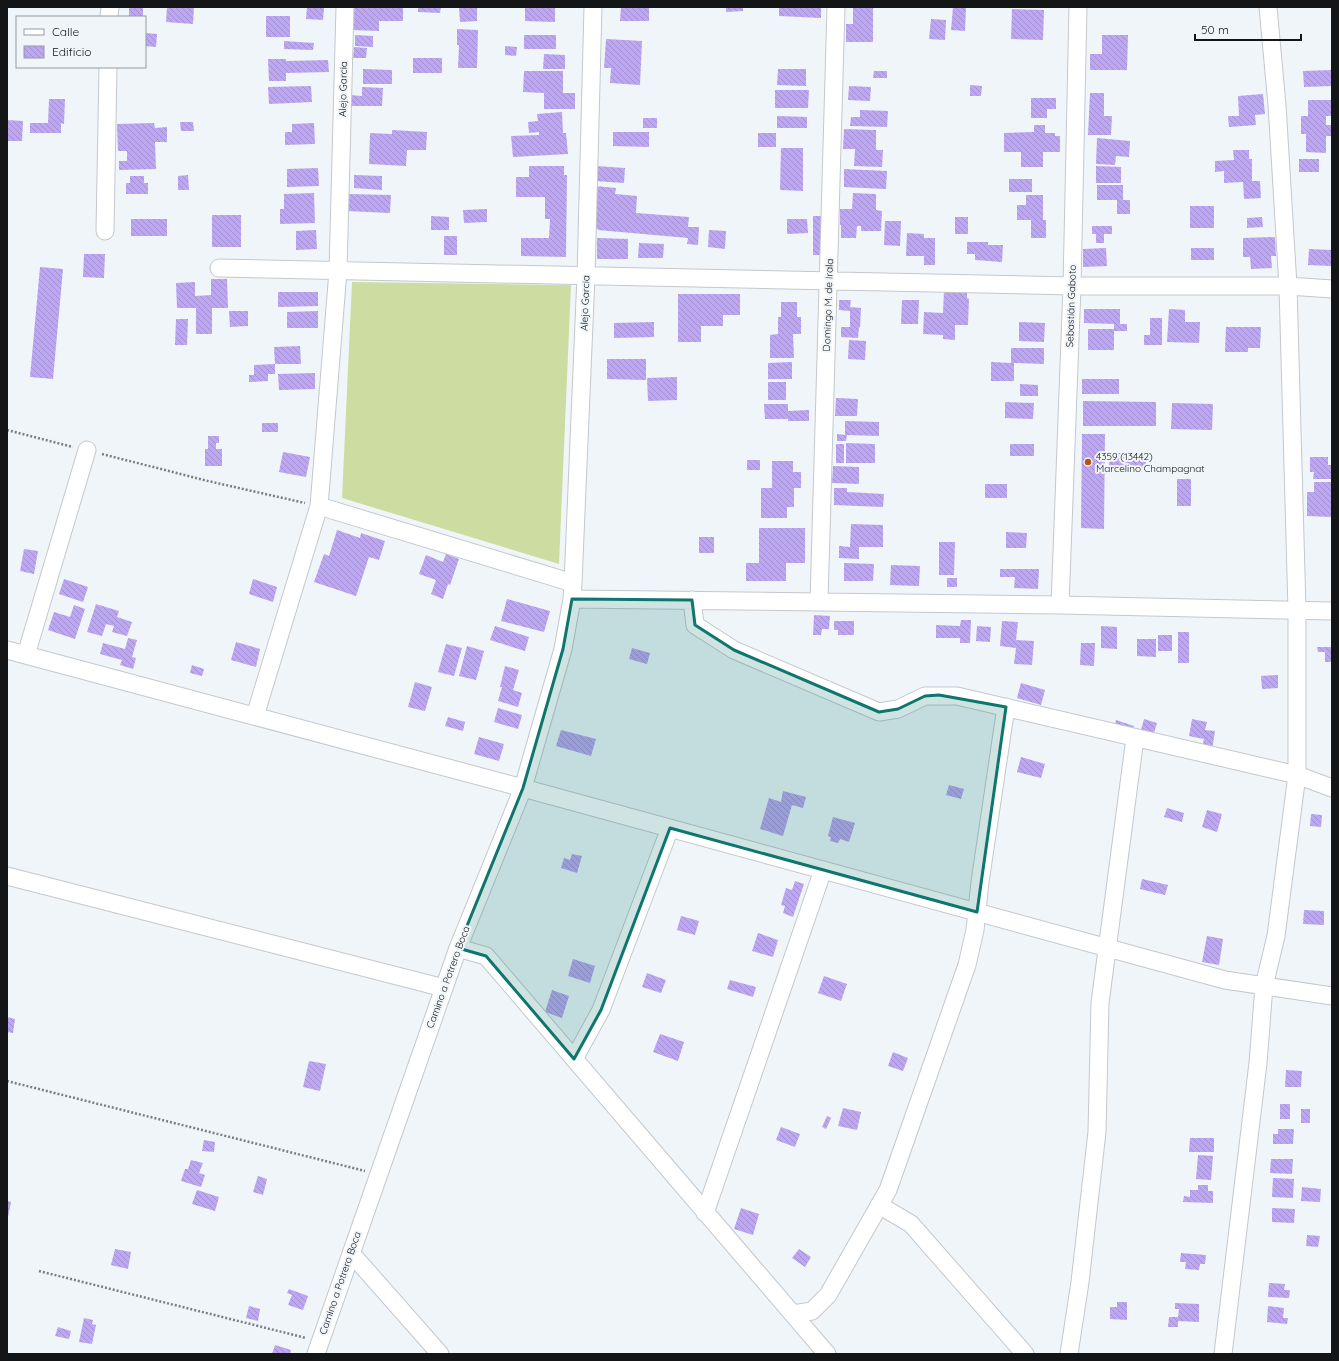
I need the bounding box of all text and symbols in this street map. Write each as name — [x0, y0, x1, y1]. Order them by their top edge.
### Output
legend — [16, 16, 146, 68]
scale bar — [1195, 16, 1301, 42]
text: 50 m — [1201, 22, 1229, 37]
text: Calle — [52, 24, 80, 39]
text: Edificio — [52, 44, 92, 59]
street label: Alejo Garcia — [336, 61, 350, 117]
street label: Domingo M. de Irala — [820, 258, 836, 352]
street label: Sebastián Gaboto — [1063, 264, 1079, 348]
street label: Alejo Garcia — [578, 275, 592, 331]
place label: 4359 (13442) Marcelino Champagnat — [1096, 450, 1205, 475]
marker: 4359 (13442) Marcelino Champagnat — [1083, 457, 1093, 467]
street label: Camino a Potrero Boca — [423, 924, 473, 1030]
street label: Camino a Potrero Boca — [316, 1230, 364, 1336]

